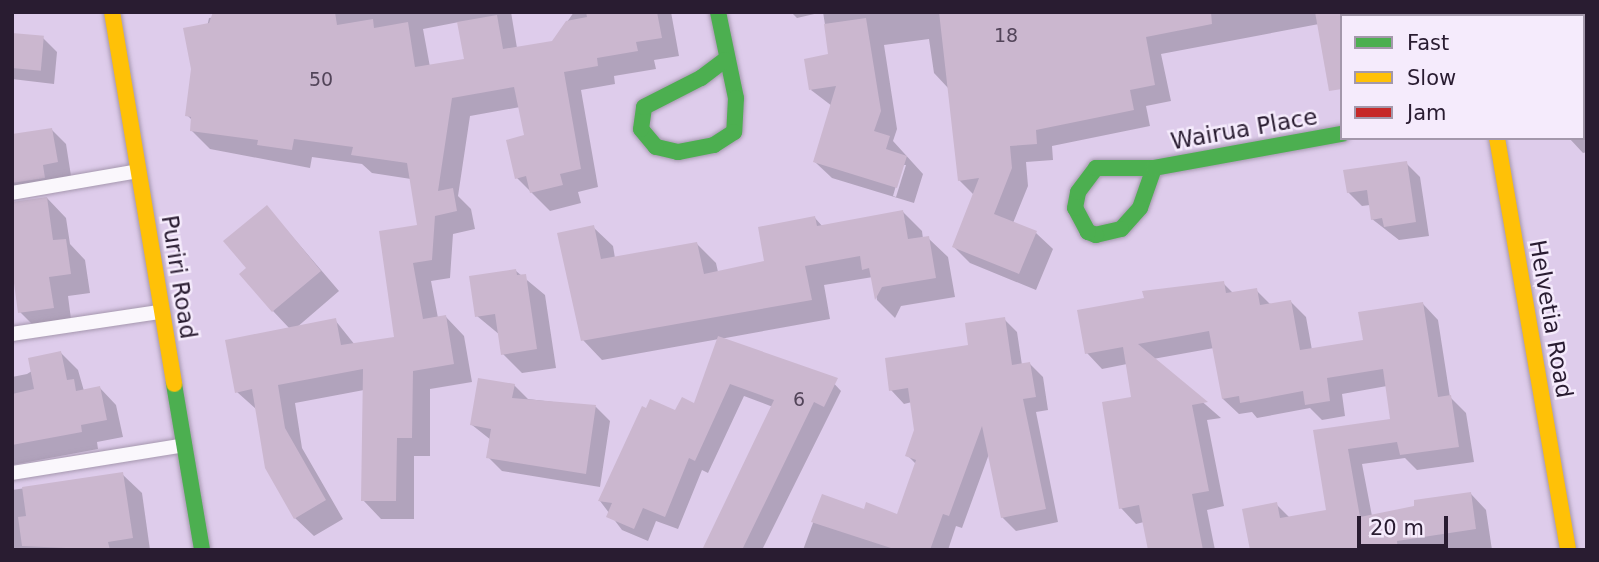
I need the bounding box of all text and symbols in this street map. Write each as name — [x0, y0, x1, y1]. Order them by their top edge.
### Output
legend — [1340, 14, 1585, 140]
house number: 18 — [994, 25, 1018, 47]
text: Fast — [1407, 31, 1449, 55]
text: Slow — [1407, 66, 1456, 90]
house number: 50 — [309, 69, 333, 91]
text: Jam — [1407, 101, 1447, 125]
street label: Wairua Place — [1169, 103, 1319, 155]
street label: Puriri Road — [156, 213, 202, 341]
street label: Helvetia Road — [1524, 238, 1578, 400]
house number: 6 — [793, 389, 805, 411]
scale bar — [1361, 503, 1452, 546]
text: 20 m — [1370, 516, 1424, 540]

